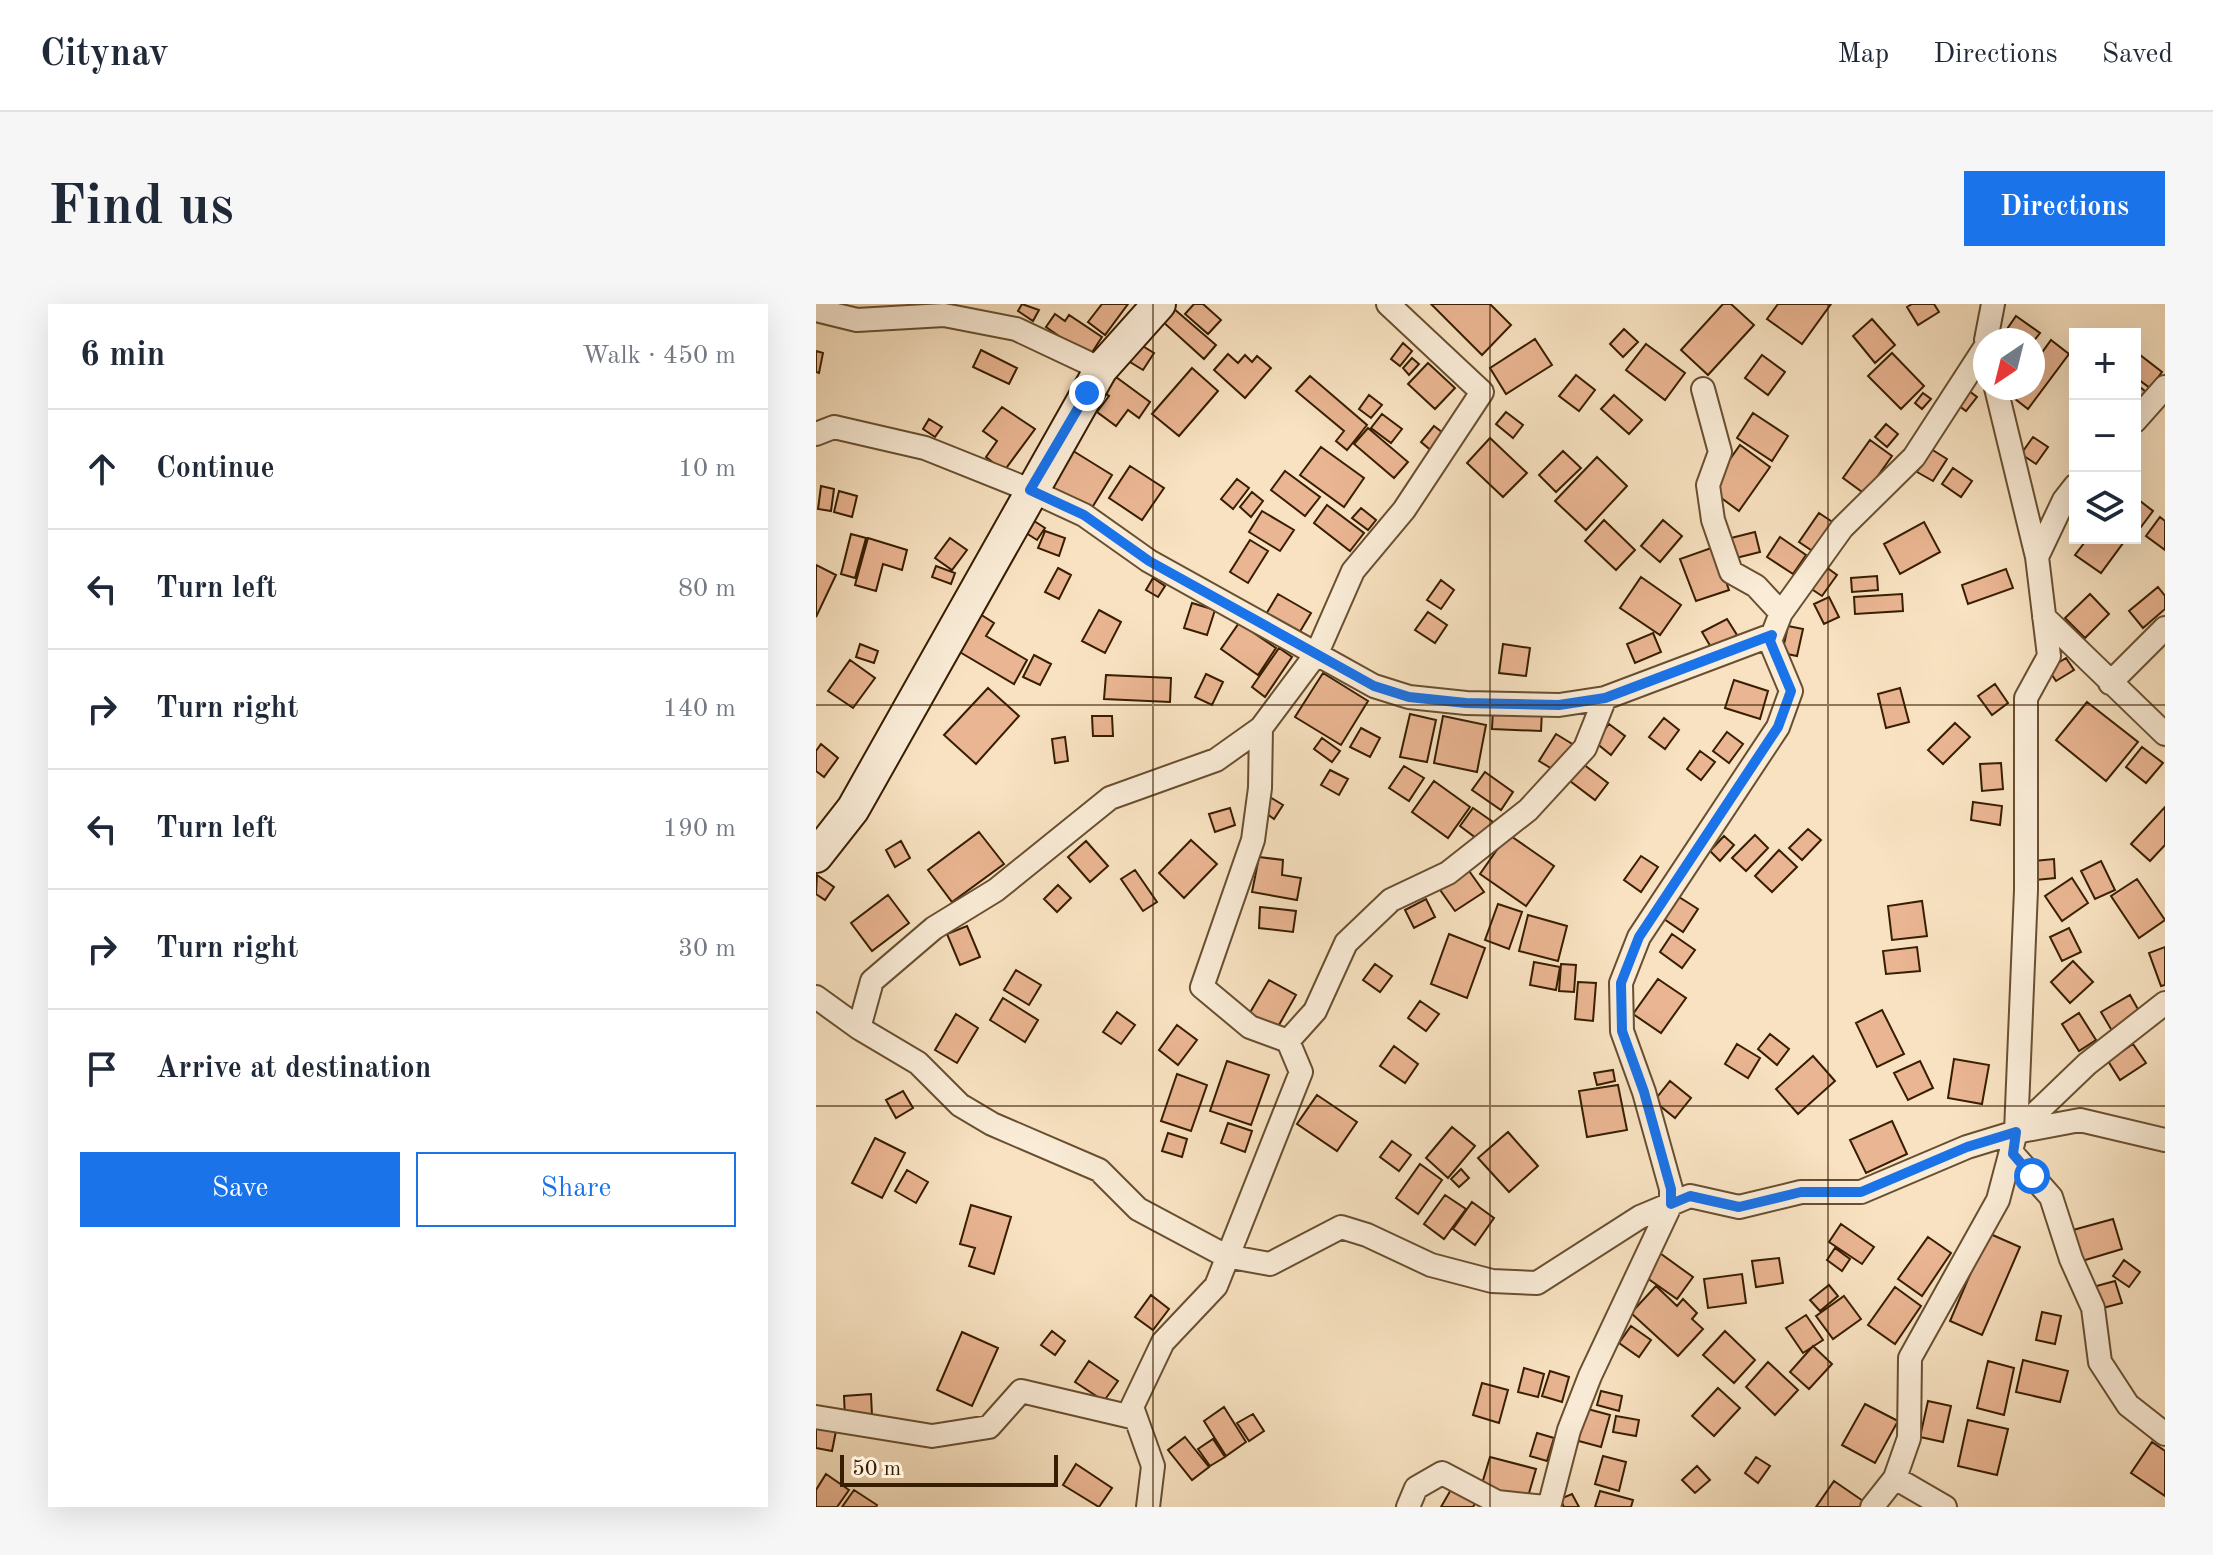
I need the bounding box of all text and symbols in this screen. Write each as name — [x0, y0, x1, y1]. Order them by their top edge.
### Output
text: Citynav — [40, 36, 169, 74]
text: Map — [1837, 41, 1889, 69]
text: Directions — [1933, 41, 2058, 69]
text: Saved — [2102, 41, 2173, 69]
button: Directions — [1964, 171, 2165, 246]
text: Find us — [48, 180, 234, 236]
north arrow — [1973, 328, 2045, 400]
map controls — [2069, 328, 2141, 544]
button: + — [2069, 328, 2141, 400]
text: 6 min — [80, 339, 165, 373]
text: Walk · 450 m — [582, 343, 736, 369]
route end — [1069, 375, 1105, 411]
button: − — [2069, 400, 2141, 472]
icon: ahead — [80, 447, 124, 491]
text: Continue — [156, 454, 275, 484]
text: 10 m — [678, 456, 736, 482]
button: layers — [2069, 472, 2141, 544]
icon: left — [80, 567, 124, 611]
text: Turn left — [156, 574, 277, 604]
text: 80 m — [678, 576, 736, 602]
icon: right — [80, 687, 124, 731]
text: Turn right — [156, 694, 298, 724]
text: 140 m — [663, 696, 736, 722]
icon: left — [80, 807, 124, 851]
text: Turn left — [156, 814, 277, 844]
text: 190 m — [663, 816, 736, 842]
icon: right — [80, 927, 124, 971]
text: Turn right — [156, 934, 298, 964]
text: 30 m — [678, 936, 736, 962]
icon: arrive — [80, 1047, 124, 1091]
text: Arrive at destination — [156, 1054, 431, 1084]
button: Save — [80, 1152, 400, 1227]
button: Share — [416, 1152, 736, 1227]
route start — [2014, 1158, 2050, 1194]
scale bar — [840, 1451, 1058, 1487]
text: 50 m — [852, 1458, 901, 1480]

